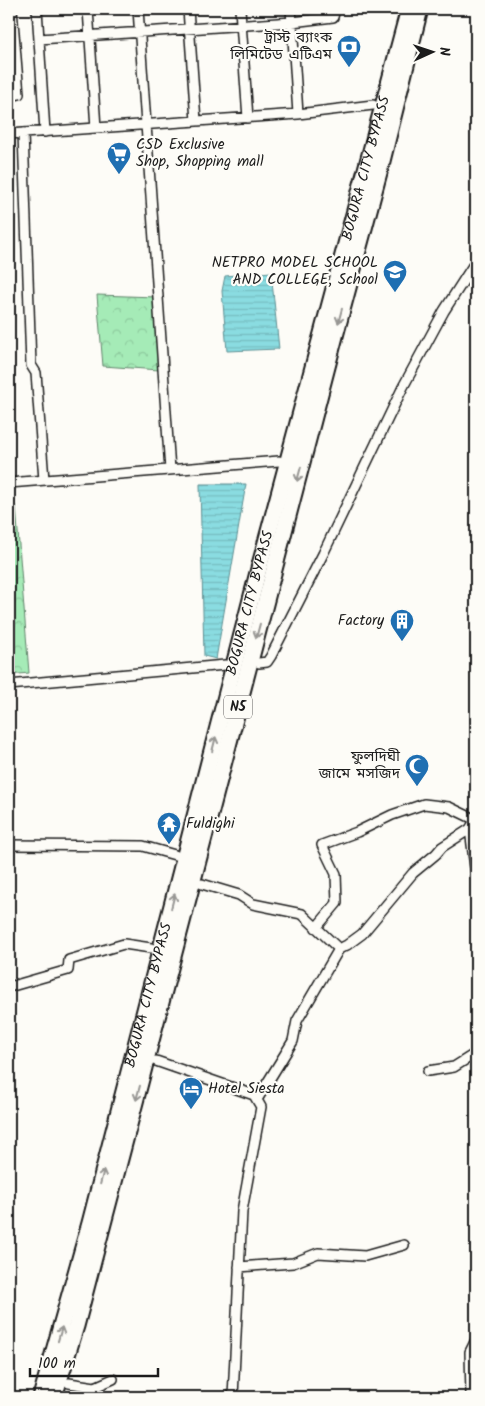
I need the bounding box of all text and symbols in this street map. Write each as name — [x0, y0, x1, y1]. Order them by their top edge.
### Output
place label: ট্রাস্ট ব্যাংক লিমিটেড এটিএম — [229, 26, 333, 67]
north arrow — [408, 28, 458, 78]
bank icon: ট্রাস্ট ব্যাংক লিমিটেড এটিএম — [336, 34, 362, 68]
text: N — [433, 46, 455, 57]
street label: BOGURA CITY BYPASS — [335, 93, 397, 243]
place label: CSD Exclusive Shop, Shopping mall — [136, 133, 264, 174]
supermarket icon: CSD Exclusive Shop, Shopping mall — [106, 141, 132, 175]
place label: NETPRO MODEL SCHOOL AND COLLEGE, School — [212, 251, 378, 292]
school or university icon: NETPRO MODEL SCHOOL AND COLLEGE, School — [382, 259, 408, 293]
one-way arrow — [335, 308, 344, 324]
one-way arrow — [294, 465, 303, 481]
street label: BOGURA CITY BYPASS — [220, 528, 281, 678]
building icon: Factory — [389, 608, 415, 642]
place label: Factory — [338, 609, 385, 633]
one-way arrow — [253, 622, 262, 638]
road number: N5 — [224, 696, 252, 719]
one-way arrow — [209, 736, 219, 752]
place label: ফুলদিঘী জামে মসজিদ — [318, 745, 401, 786]
mosque icon: ফুলদিঘী জামে মসজিদ — [404, 753, 430, 787]
temple icon: Fuldighi — [156, 811, 182, 845]
place label: Fuldighi — [186, 812, 236, 836]
one-way arrow — [169, 893, 178, 909]
street label: BOGURA CITY BYPASS — [119, 920, 179, 1070]
hotel icon: Hotel Siesta — [178, 1076, 204, 1110]
place label: Hotel Siesta — [208, 1077, 285, 1101]
one-way arrow — [132, 1084, 142, 1100]
one-way arrow — [98, 1169, 107, 1185]
one-way arrow — [55, 1326, 65, 1342]
scale bar — [30, 1346, 158, 1378]
text: 100 m — [38, 1352, 76, 1376]

